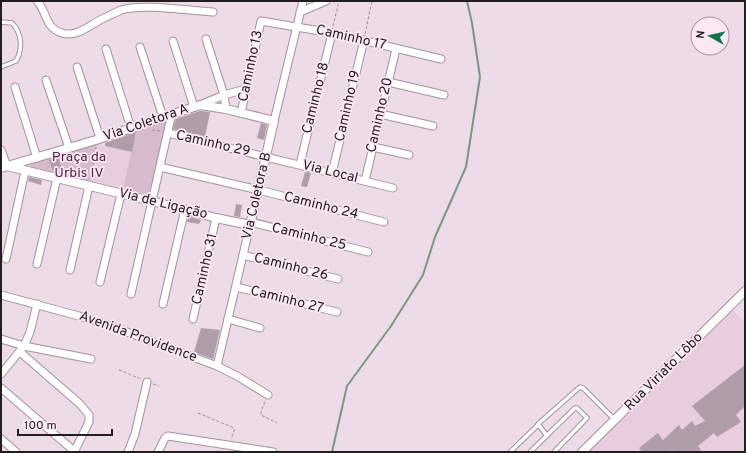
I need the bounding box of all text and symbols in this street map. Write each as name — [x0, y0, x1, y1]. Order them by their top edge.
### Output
north arrow — [690, 16, 730, 56]
street label: Caminho 17 — [314, 22, 388, 54]
street label: Caminho 13 — [235, 29, 267, 103]
text: N — [694, 30, 709, 40]
street label: Caminho 18 — [299, 61, 333, 135]
street label: Caminho 19 — [332, 69, 364, 143]
street label: Caminho 20 — [363, 76, 397, 154]
street label: Via Coletora A — [101, 100, 191, 146]
street label: Caminho 29 — [174, 127, 252, 161]
park label: Praça da Urbis IV — [52, 149, 106, 182]
street label: Via Coletora B — [239, 151, 275, 241]
street label: Via Local — [300, 157, 360, 187]
street label: Via de Ligação — [117, 185, 209, 223]
street label: Caminho 24 — [282, 189, 360, 223]
street label: Caminho 25 — [270, 220, 348, 254]
street label: Caminho 31 — [189, 232, 221, 306]
street label: Caminho 26 — [252, 250, 330, 284]
street label: Caminho 27 — [249, 283, 325, 317]
street label: Avenida Providence — [77, 308, 199, 366]
street label: Rua Viriato Lôbo — [621, 329, 707, 415]
scale bar — [18, 411, 112, 437]
text: 100 m — [24, 418, 57, 434]

